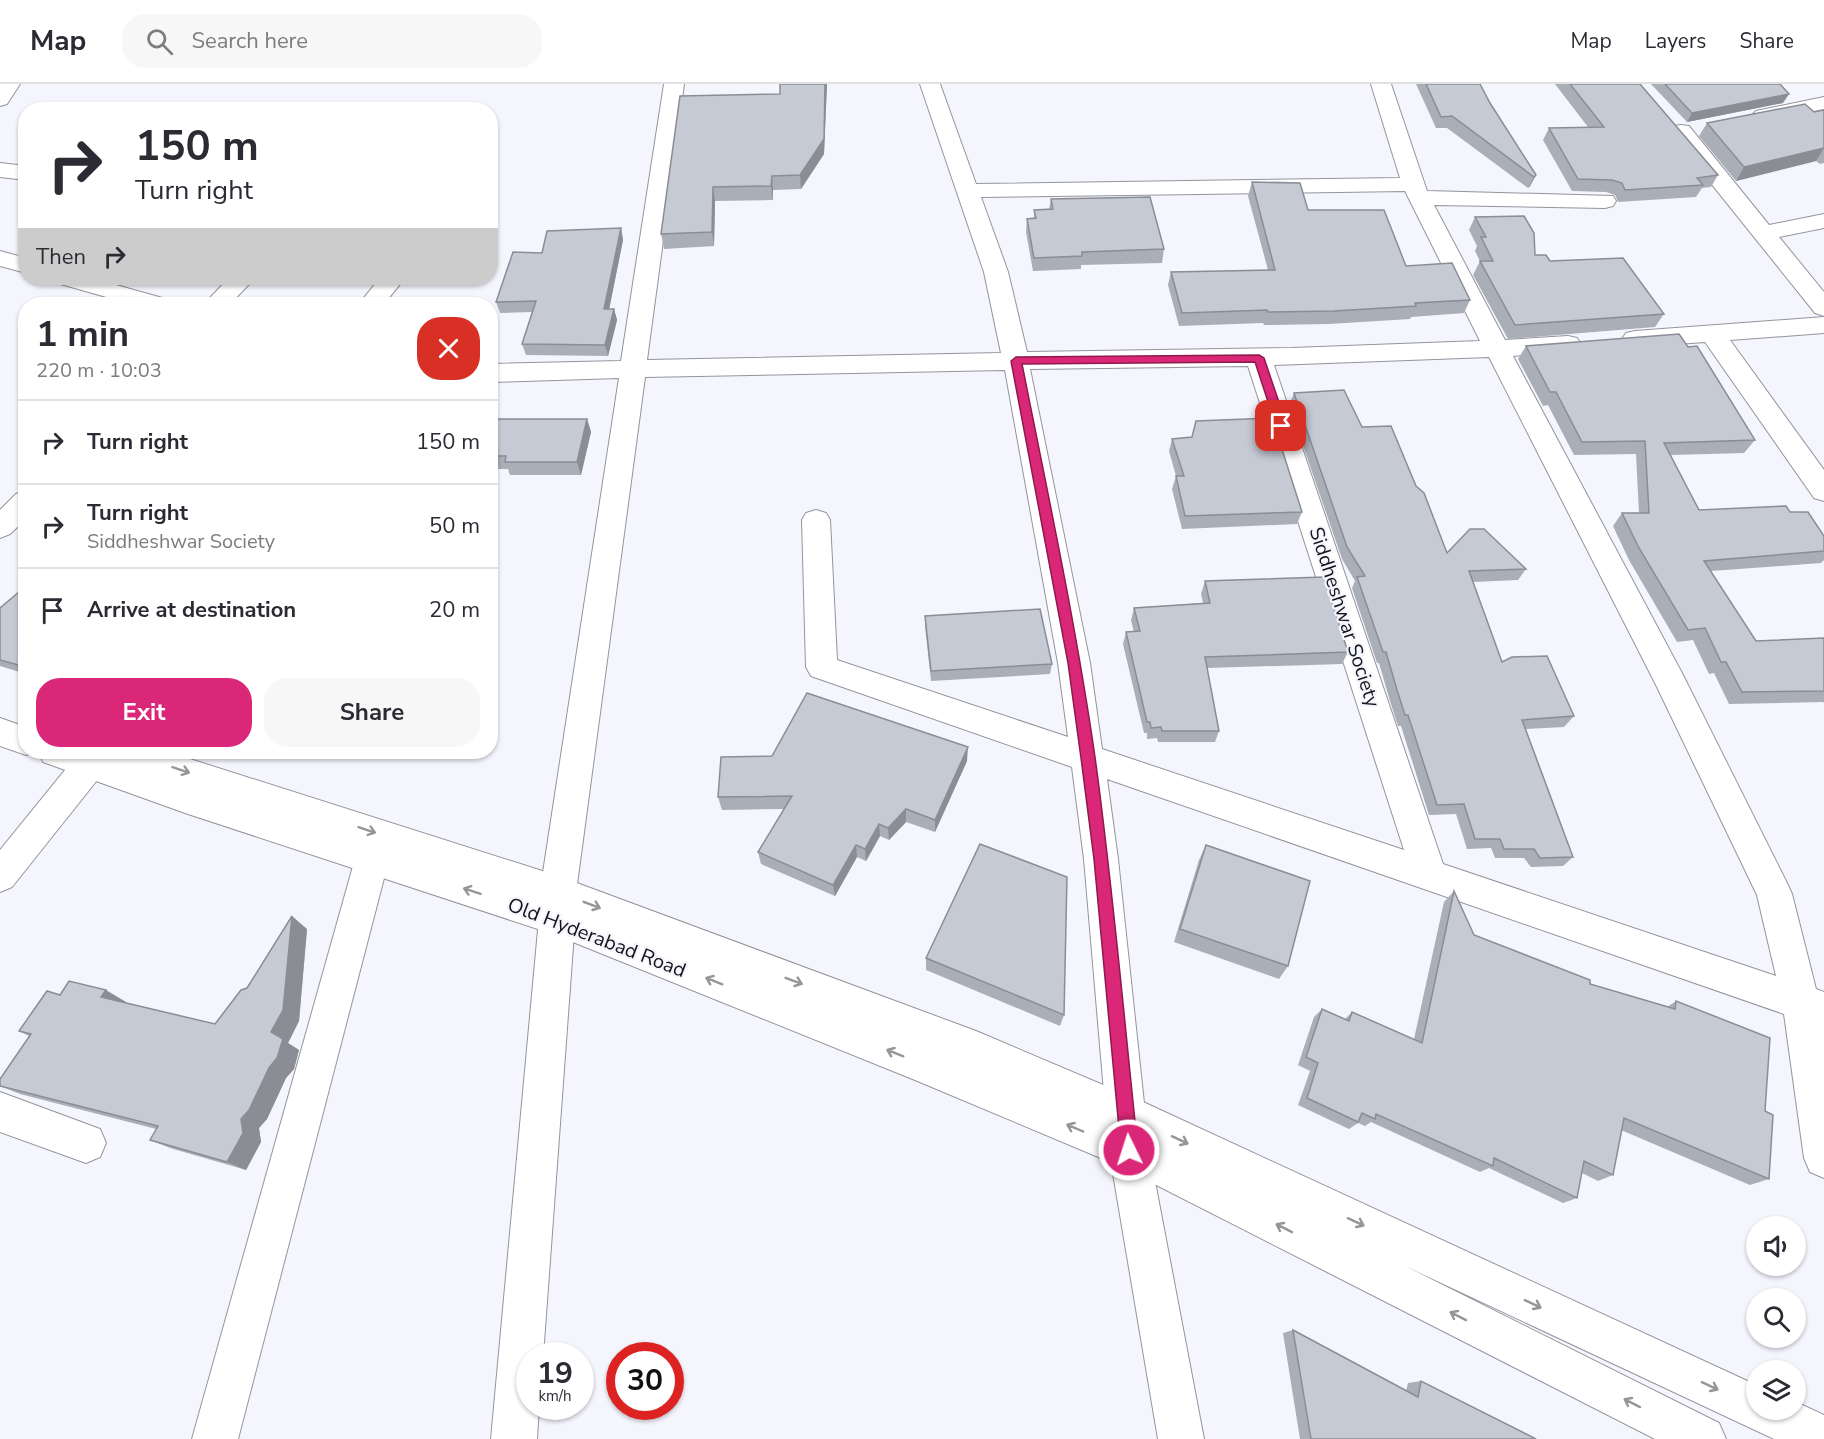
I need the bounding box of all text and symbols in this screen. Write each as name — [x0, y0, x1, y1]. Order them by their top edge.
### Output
search box — [122, 14, 542, 68]
text: Map — [30, 22, 86, 60]
icon: search — [143, 25, 176, 58]
text: Search here — [191, 26, 308, 56]
text: Map — [1570, 27, 1612, 55]
text: Layers — [1645, 27, 1706, 55]
text: Share — [1739, 27, 1794, 55]
text: 150 m — [135, 118, 259, 175]
icon: right — [36, 126, 114, 204]
text: Turn right — [135, 172, 253, 209]
icon: right — [98, 240, 131, 273]
text: Then — [36, 242, 86, 272]
text: 1 min — [36, 310, 129, 359]
button: close — [417, 317, 480, 380]
text: 220 m · 10:03 — [36, 357, 162, 384]
pin — [1255, 400, 1306, 451]
icon: arrive — [1264, 409, 1297, 442]
icon: right — [36, 426, 69, 459]
text: Turn right — [87, 427, 188, 457]
text: 150 m — [416, 427, 480, 457]
text: Turn right — [87, 498, 188, 528]
icon: right — [36, 510, 69, 543]
text: 50 m — [429, 511, 480, 541]
street label: Siddheshwar Society — [1303, 524, 1387, 711]
text: Siddheshwar Society — [87, 528, 275, 555]
icon: arrive — [36, 594, 69, 627]
text: Arrive at destination — [87, 595, 296, 625]
text: 20 m — [429, 595, 480, 625]
button: Exit — [36, 678, 252, 747]
button: Share — [264, 678, 480, 747]
one-way arrow — [172, 765, 190, 776]
one-way arrow — [357, 825, 376, 836]
one-way arrow — [463, 885, 482, 896]
street label: Old Hyderabad Road — [504, 891, 690, 984]
one-way arrow — [582, 900, 601, 911]
one-way arrow — [705, 975, 723, 986]
one-way arrow — [784, 976, 803, 987]
one-way arrow — [886, 1047, 905, 1058]
position arrow — [1097, 1118, 1161, 1182]
one-way arrow — [1066, 1122, 1085, 1133]
one-way arrow — [1170, 1134, 1188, 1146]
one-way arrow — [1347, 1216, 1365, 1228]
map controls — [1746, 1216, 1806, 1420]
button: sound — [1746, 1216, 1806, 1276]
one-way arrow — [1275, 1222, 1293, 1233]
button: search — [1746, 1288, 1806, 1348]
one-way arrow — [1524, 1299, 1542, 1310]
one-way arrow — [1449, 1309, 1467, 1321]
speed limit sign: 30 — [606, 1342, 684, 1420]
text: 19 — [537, 1353, 573, 1394]
button: layers — [1746, 1360, 1806, 1420]
one-way arrow — [1701, 1381, 1719, 1393]
text: km/h — [538, 1386, 572, 1406]
one-way arrow — [1623, 1397, 1641, 1409]

